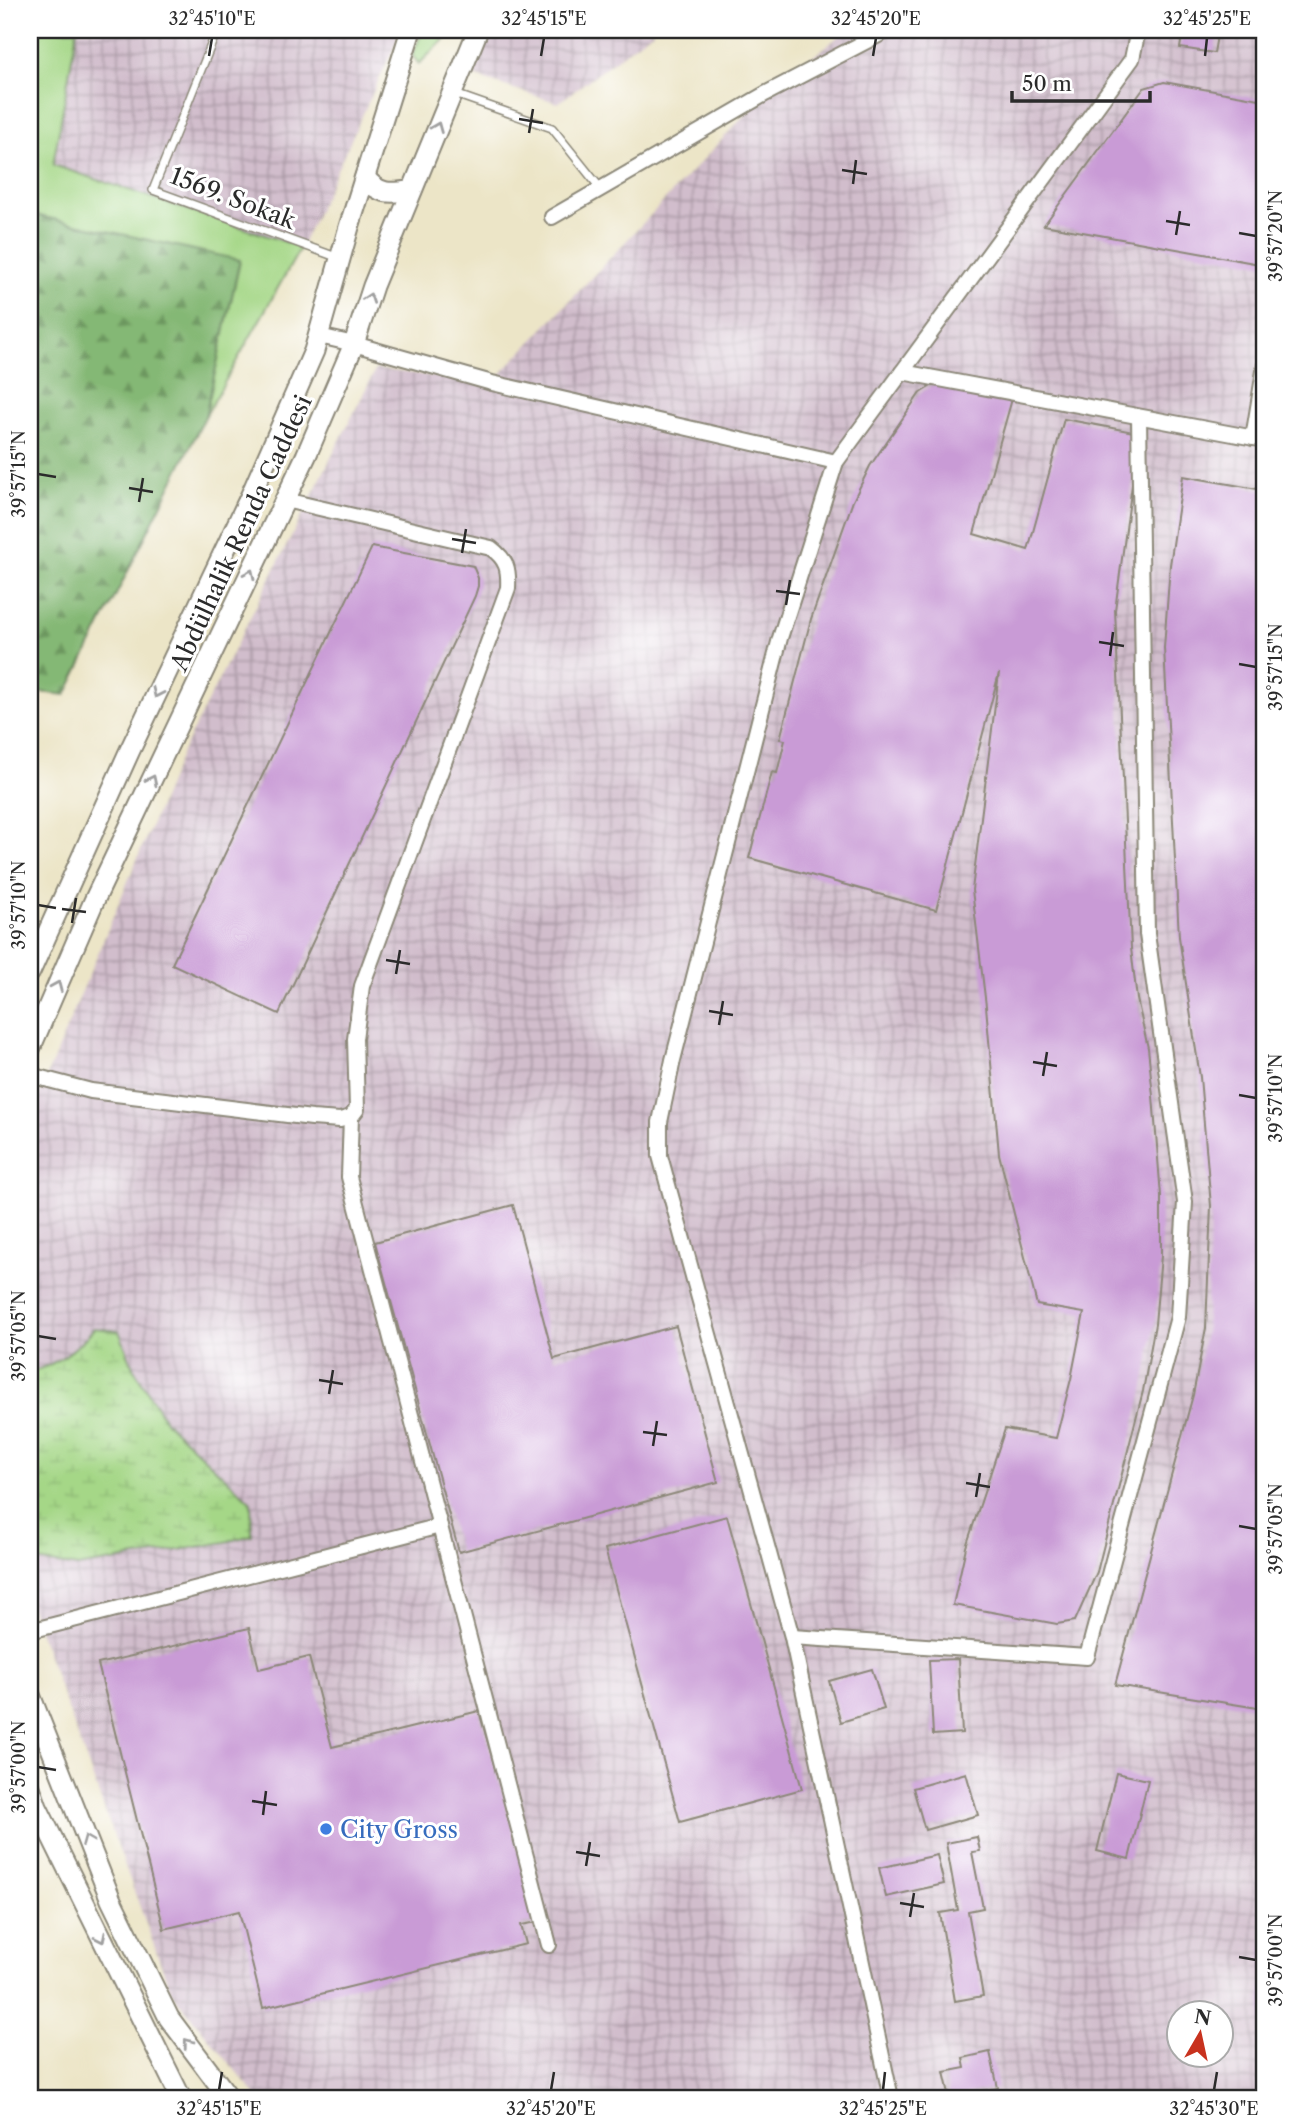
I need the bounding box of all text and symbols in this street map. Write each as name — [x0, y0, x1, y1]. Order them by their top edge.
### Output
text: 32°45'10"E — [168, 8, 256, 30]
text: 32°45'15"E — [501, 8, 587, 30]
text: 32°45'20"E — [831, 8, 921, 30]
text: 32°45'25"E — [1163, 8, 1251, 30]
scale bar — [1012, 60, 1150, 104]
text: 50 m — [1022, 71, 1072, 96]
one-way arrow — [429, 121, 443, 133]
street label: 1569. Sokak — [166, 161, 301, 236]
text: 39°57'20"N — [1265, 190, 1287, 282]
one-way arrow — [361, 292, 375, 305]
street label: Abdülhalik Renda Caddesi — [164, 390, 318, 677]
text: 39°57'15"N — [8, 430, 30, 518]
one-way arrow — [242, 569, 256, 581]
text: 39°57'15"N — [1265, 623, 1287, 711]
one-way arrow — [151, 686, 165, 698]
one-way arrow — [144, 775, 158, 787]
text: 39°57'10"N — [8, 860, 30, 950]
one-way arrow — [49, 981, 63, 993]
text: 39°57'10"N — [1265, 1053, 1287, 1143]
text: 39°57'05"N — [8, 1290, 30, 1382]
text: 39°57'05"N — [1265, 1483, 1287, 1575]
text: 39°57'00"N — [8, 1720, 30, 1814]
place label: City Gross — [340, 1815, 458, 1844]
marker: City Gross — [318, 1821, 334, 1837]
one-way arrow — [82, 1835, 96, 1847]
text: 39°57'00"N — [1265, 1913, 1287, 2007]
one-way arrow — [93, 1930, 107, 1943]
north arrow — [1166, 1998, 1236, 2068]
text: N — [1193, 2005, 1213, 2030]
one-way arrow — [184, 2038, 196, 2051]
text: 32°45'15"E — [176, 2098, 262, 2120]
text: 32°45'20"E — [506, 2098, 596, 2120]
text: 32°45'25"E — [839, 2098, 927, 2120]
text: 32°45'30"E — [1169, 2098, 1259, 2120]

